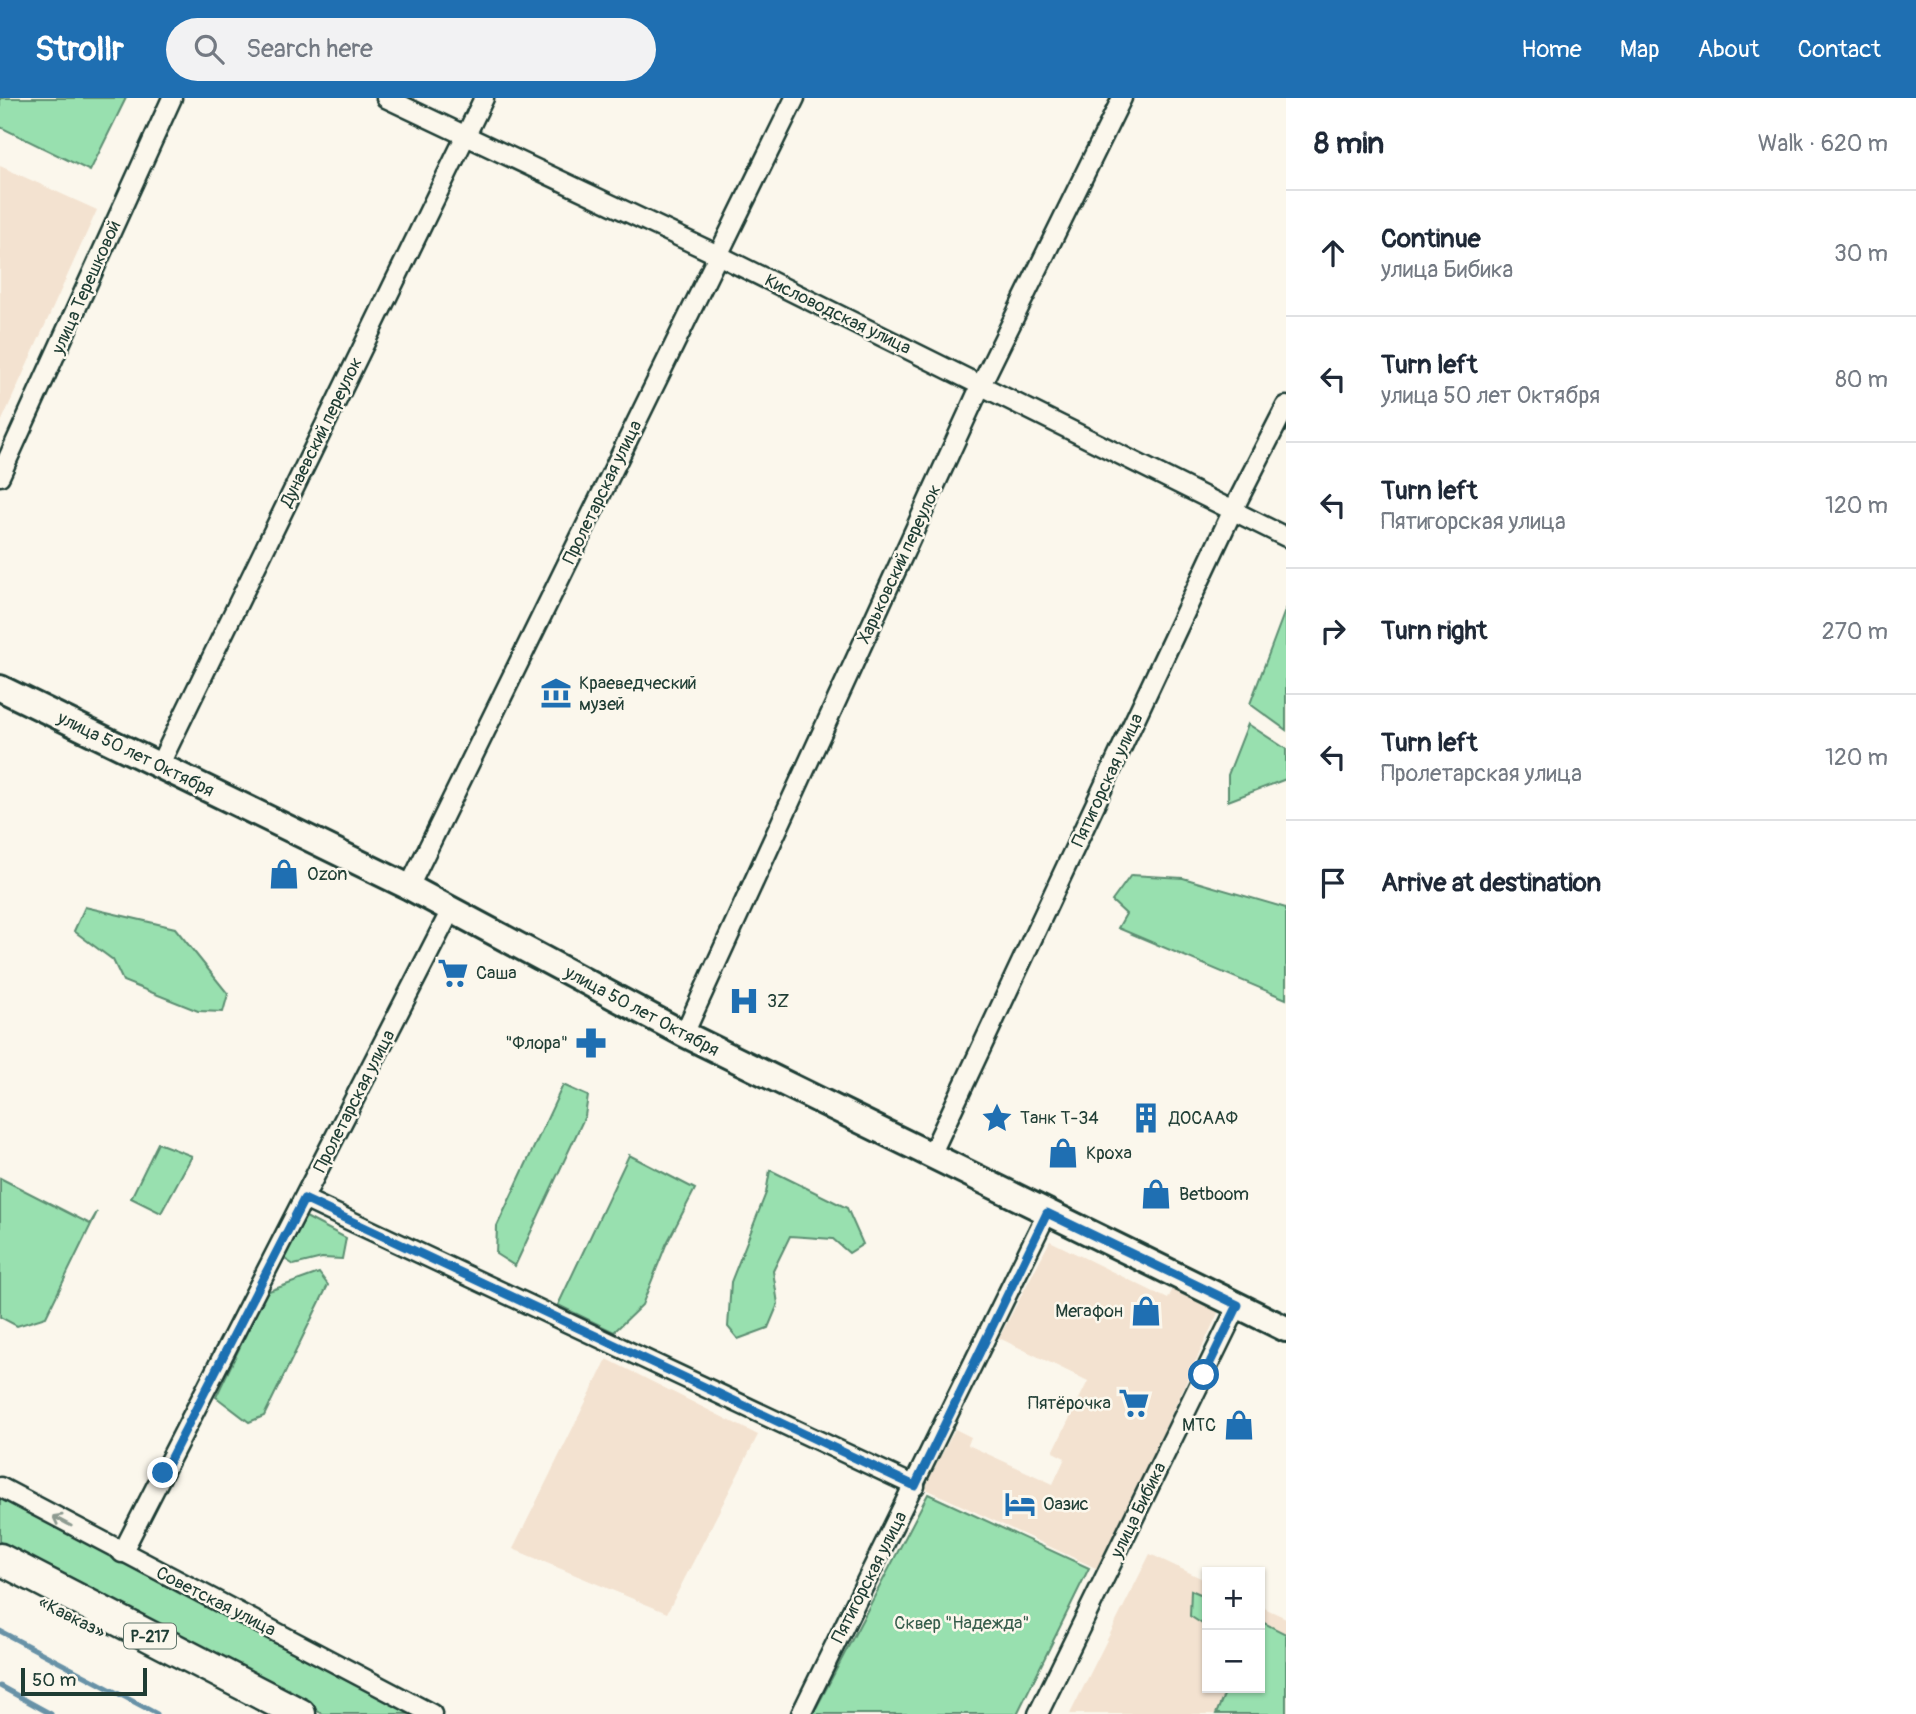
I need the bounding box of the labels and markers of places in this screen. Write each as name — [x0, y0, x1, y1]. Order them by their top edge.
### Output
place label: Краеведческий музей — [579, 672, 697, 716]
museum icon: Краеведческий музей — [539, 676, 573, 710]
shop icon: Ozon — [267, 857, 301, 891]
place label: Ozon — [307, 863, 347, 886]
supermarket icon: Саша — [436, 956, 470, 990]
place label: Саша — [476, 962, 517, 985]
hospital icon: 3Z — [727, 984, 761, 1018]
place label: 3Z — [767, 990, 789, 1013]
pharmacy icon: "Флора" — [574, 1026, 608, 1060]
place label: "Флора" — [505, 1032, 568, 1055]
place icon: Танк Т-34 — [980, 1101, 1014, 1135]
building icon: ДОСААФ — [1129, 1101, 1163, 1135]
place label: Танк Т-34 — [1020, 1107, 1099, 1130]
place label: ДОСААФ — [1168, 1107, 1238, 1130]
shop icon: Кроха — [1046, 1136, 1080, 1170]
place label: Кроха — [1086, 1142, 1132, 1165]
shop icon: Betboom — [1139, 1177, 1173, 1211]
place label: Betboom — [1179, 1183, 1249, 1206]
shop icon: Мегафон — [1129, 1294, 1163, 1328]
place label: Мегафон — [1055, 1300, 1123, 1323]
supermarket icon: Пятёрочка — [1117, 1386, 1151, 1420]
place label: Пятёрочка — [1028, 1392, 1111, 1415]
shop icon: МТС — [1222, 1408, 1256, 1442]
place label: МТС — [1182, 1414, 1216, 1437]
hotel icon: Оазис — [1003, 1487, 1037, 1521]
place label: Оазис — [1043, 1493, 1089, 1516]

